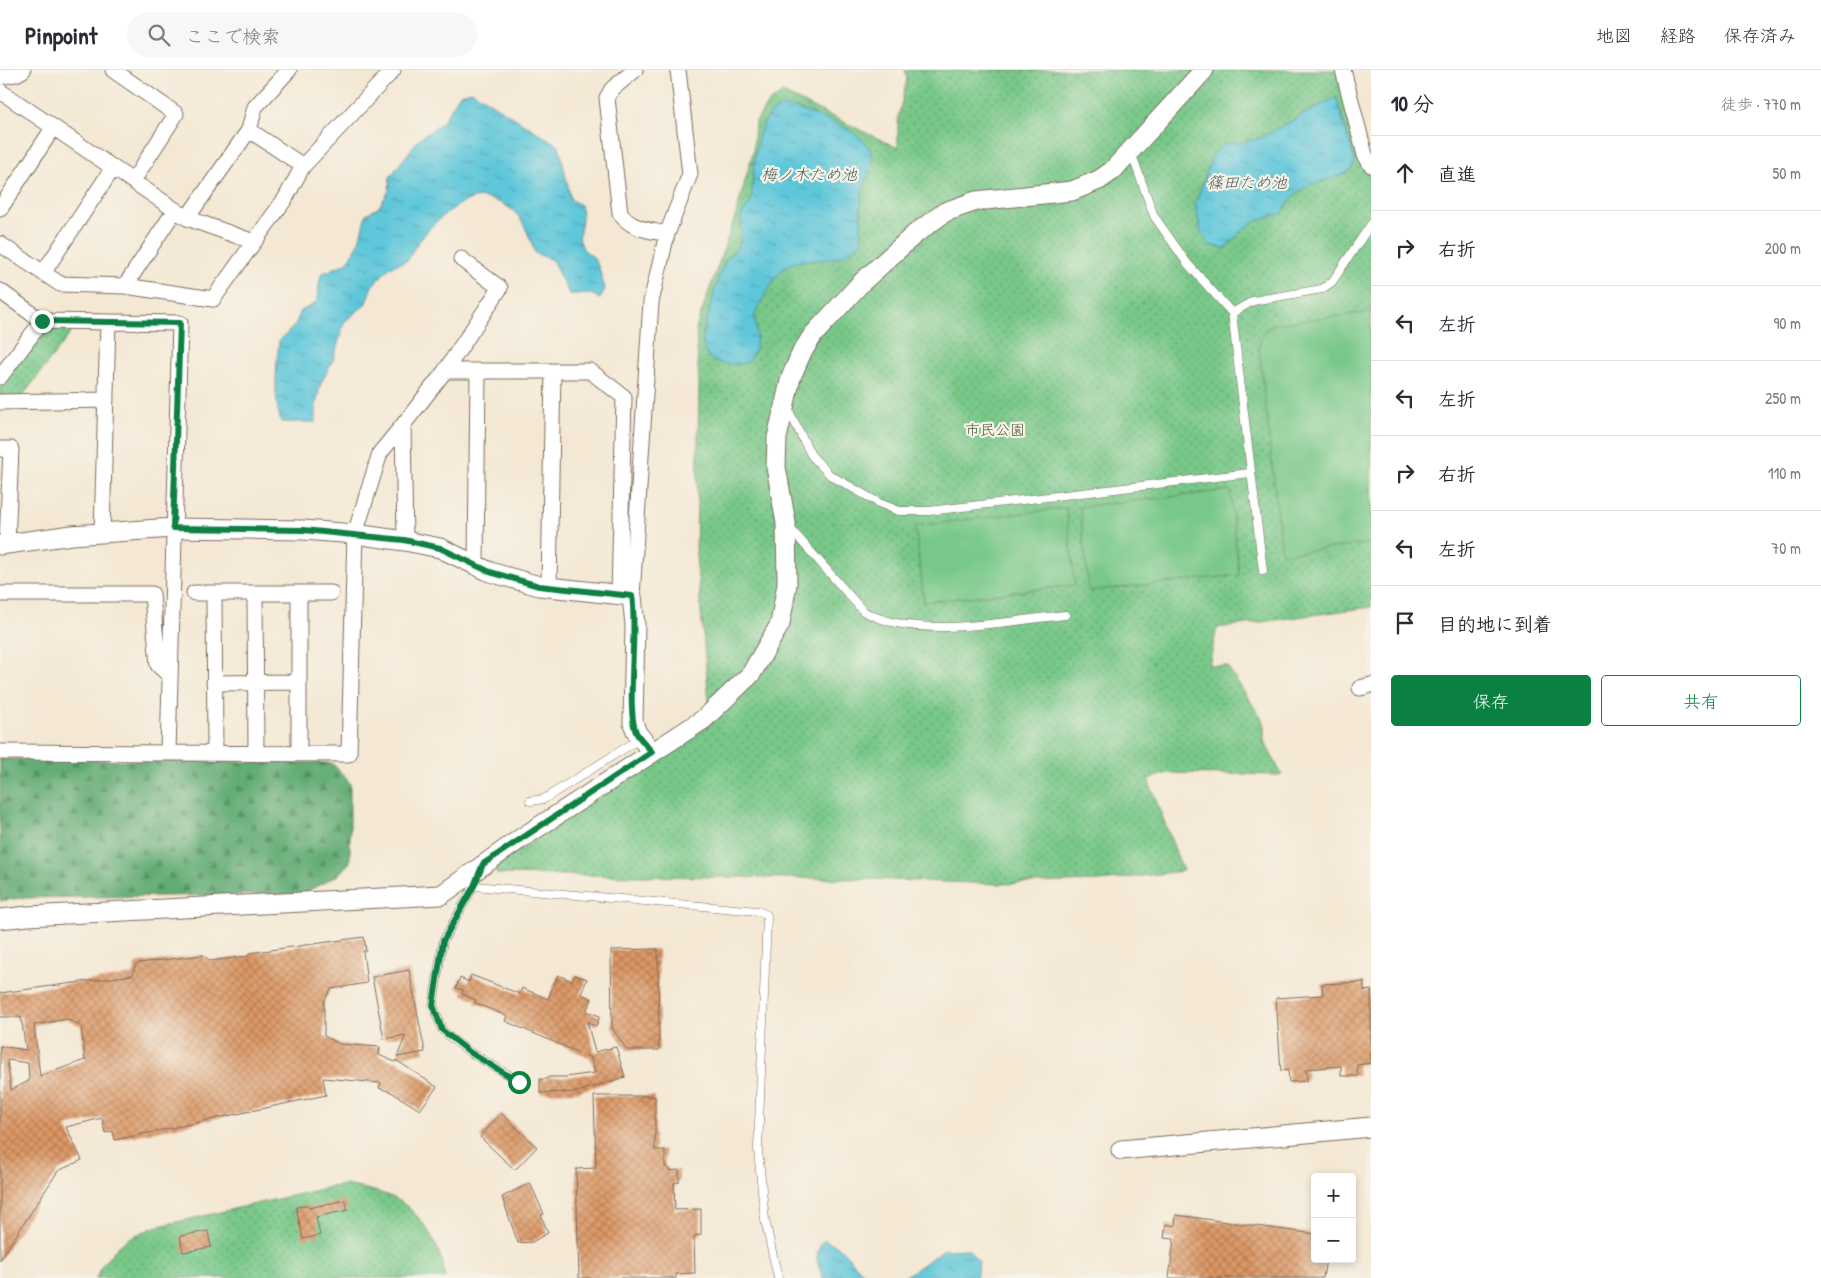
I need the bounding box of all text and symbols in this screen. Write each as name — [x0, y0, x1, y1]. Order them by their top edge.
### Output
search box — [127, 12, 477, 57]
text: Pinpoint — [25, 19, 97, 51]
icon: search — [145, 21, 173, 49]
text: ここで検索 — [185, 23, 280, 49]
text: 地図 — [1596, 23, 1632, 48]
text: 経路 — [1660, 23, 1696, 48]
text: 保存済み — [1724, 23, 1796, 48]
text: 10 分 — [1391, 89, 1434, 118]
text: 徒歩 · 770 m — [1721, 93, 1801, 115]
icon: ahead — [1391, 159, 1419, 187]
text: 直進 — [1438, 161, 1476, 187]
text: 50 m — [1773, 162, 1801, 184]
water label: 梅ノ木ため池 — [761, 163, 858, 185]
water label: 篠田ため池 — [1207, 171, 1288, 193]
icon: right — [1391, 234, 1419, 262]
text: 右折 — [1438, 236, 1476, 262]
text: 200 m — [1765, 237, 1801, 259]
icon: left — [1391, 309, 1419, 337]
route end — [31, 310, 54, 333]
text: 左折 — [1438, 311, 1476, 337]
text: 90 m — [1773, 312, 1801, 334]
icon: left — [1391, 384, 1419, 412]
text: 左折 — [1438, 386, 1476, 412]
text: 250 m — [1765, 387, 1801, 409]
park label: 市民公園 — [965, 419, 1025, 440]
icon: right — [1391, 459, 1419, 487]
text: 右折 — [1438, 461, 1476, 487]
text: 110 m — [1768, 462, 1801, 484]
icon: left — [1391, 534, 1419, 562]
text: 左折 — [1438, 536, 1476, 562]
text: 70 m — [1771, 537, 1801, 559]
icon: arrive — [1391, 609, 1419, 637]
text: 目的地に到着 — [1438, 611, 1552, 637]
button: 保存 — [1391, 675, 1591, 726]
button: 共有 — [1601, 675, 1801, 726]
route start — [508, 1071, 531, 1094]
map controls — [1311, 1173, 1356, 1263]
button: + — [1311, 1173, 1356, 1218]
button: − — [1311, 1218, 1356, 1263]

